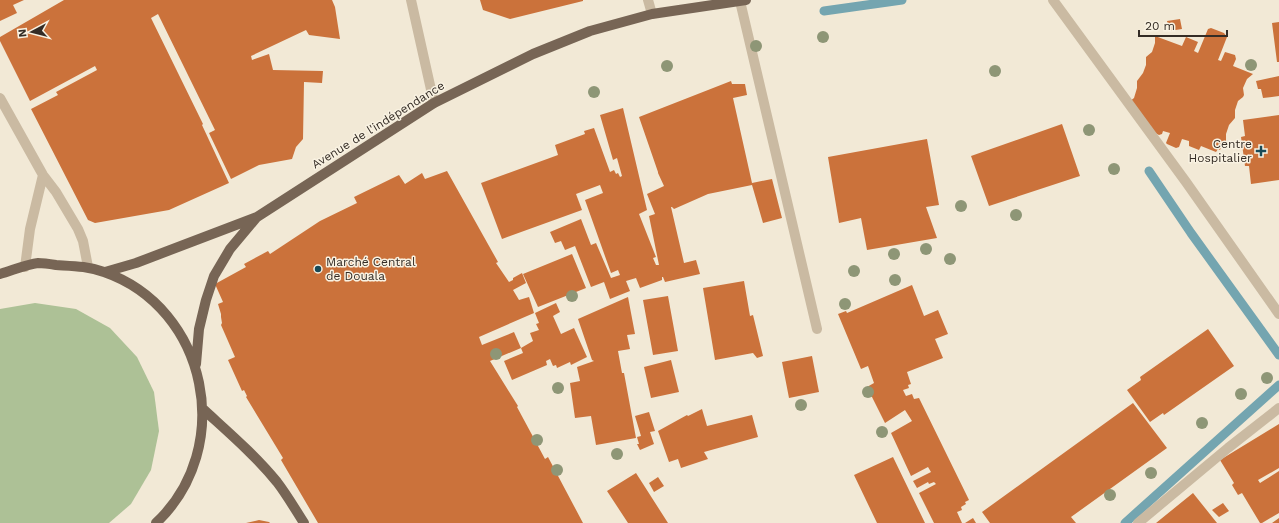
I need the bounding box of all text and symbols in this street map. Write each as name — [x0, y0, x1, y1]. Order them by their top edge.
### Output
north arrow — [12, 12, 52, 52]
scale bar — [1139, 12, 1227, 38]
text: 20 m — [1145, 19, 1175, 33]
text: N — [16, 28, 30, 38]
street label: Avenue de l'indépendance — [309, 78, 447, 172]
place label: Centre Hospitalier — [1189, 137, 1252, 165]
marker: Centre Hospitalier — [1255, 145, 1267, 157]
place label: Marché Central de Douala — [326, 255, 416, 283]
marker: Marché Central de Douala — [313, 264, 323, 274]

